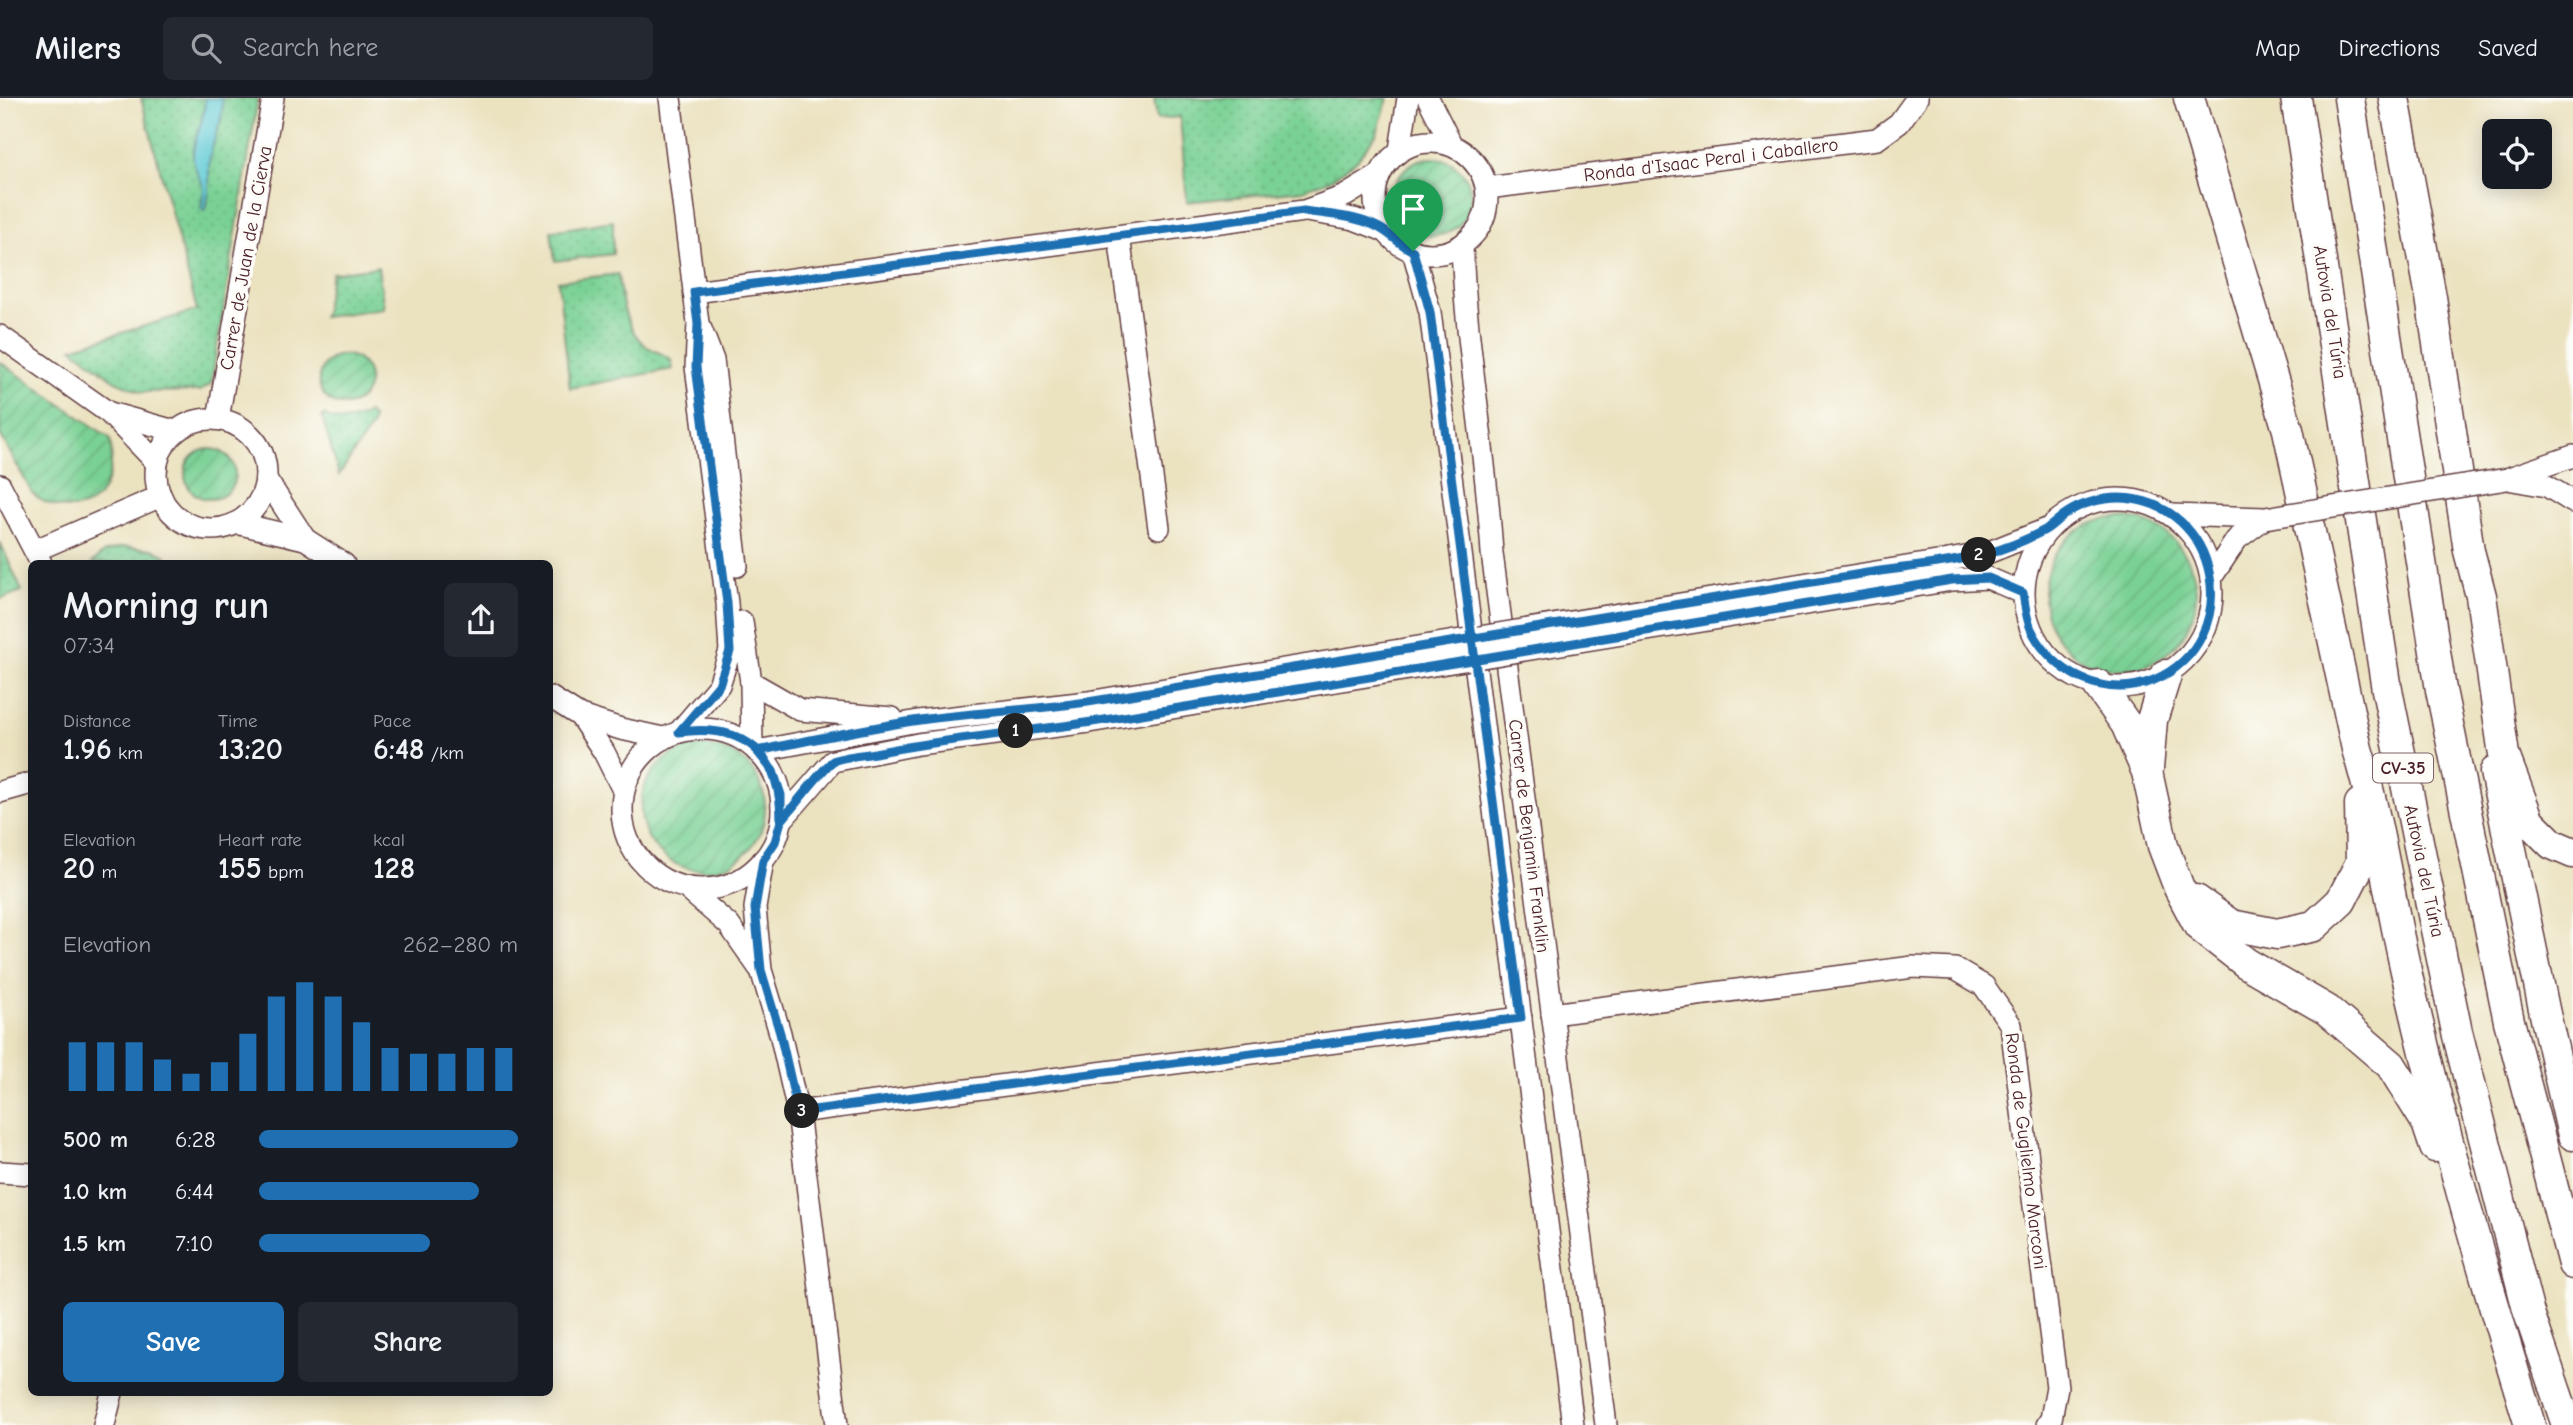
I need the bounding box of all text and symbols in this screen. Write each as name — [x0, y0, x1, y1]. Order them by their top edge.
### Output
search box — [163, 17, 653, 80]
text: Milers — [35, 29, 121, 67]
icon: search — [187, 29, 225, 67]
text: Search here — [243, 33, 378, 63]
text: Map — [2255, 34, 2301, 62]
text: Directions — [2339, 34, 2440, 62]
text: Saved — [2478, 34, 2538, 62]
map controls — [2482, 119, 2552, 189]
button: locate — [2482, 119, 2552, 189]
street label: Ronda d'Isaac Peral i Caballero — [1583, 133, 1839, 187]
street label: Carrer de Juan de la Cierva — [215, 144, 277, 372]
pin — [1383, 179, 1443, 251]
icon: arrive — [1394, 190, 1432, 228]
street label: Autovia del Túria — [2309, 243, 2351, 381]
pin: 2 — [1962, 538, 1996, 573]
text: 2 — [1974, 543, 1983, 565]
button: share — [444, 583, 518, 657]
text: Morning run — [63, 584, 269, 628]
text: 07:34 — [63, 632, 115, 659]
text: Distance — [63, 710, 131, 732]
text: Time — [218, 710, 257, 732]
text: Pace — [373, 710, 411, 732]
pin: 1 — [998, 714, 1034, 748]
street label: Carrer de Benjamin Franklin — [1504, 718, 1554, 954]
text: 1 — [1012, 719, 1019, 741]
text: 1.96 — [63, 732, 112, 767]
text: 13:20 — [218, 732, 283, 767]
text: 6:48 — [373, 732, 424, 767]
text: km — [112, 742, 143, 764]
text: /km — [424, 742, 464, 764]
road number: CV-35 — [2373, 754, 2433, 782]
street label: Autovia del Túria — [2399, 803, 2449, 939]
text: Elevation — [63, 829, 136, 851]
text: Heart rate — [218, 829, 302, 851]
text: kcal — [373, 829, 405, 851]
text: 20 — [63, 851, 95, 886]
text: 155 — [218, 851, 262, 886]
text: 128 — [373, 851, 415, 886]
text: m — [95, 861, 117, 883]
text: bpm — [262, 861, 304, 883]
text: Elevation — [63, 931, 151, 958]
text: 262–280 m — [403, 931, 518, 958]
street label: Ronda de Guglielmo Marconi — [2001, 1031, 2051, 1271]
pin: 3 — [784, 1094, 820, 1128]
text: 3 — [797, 1099, 806, 1121]
text: 500 m — [63, 1126, 128, 1153]
text: 6:28 — [175, 1126, 216, 1153]
text: 1.0 km — [63, 1178, 127, 1205]
text: 6:44 — [175, 1178, 214, 1205]
text: 1.5 km — [63, 1230, 126, 1257]
text: 7:10 — [175, 1230, 213, 1257]
button: Save — [63, 1302, 284, 1382]
button: Share — [298, 1302, 518, 1382]

